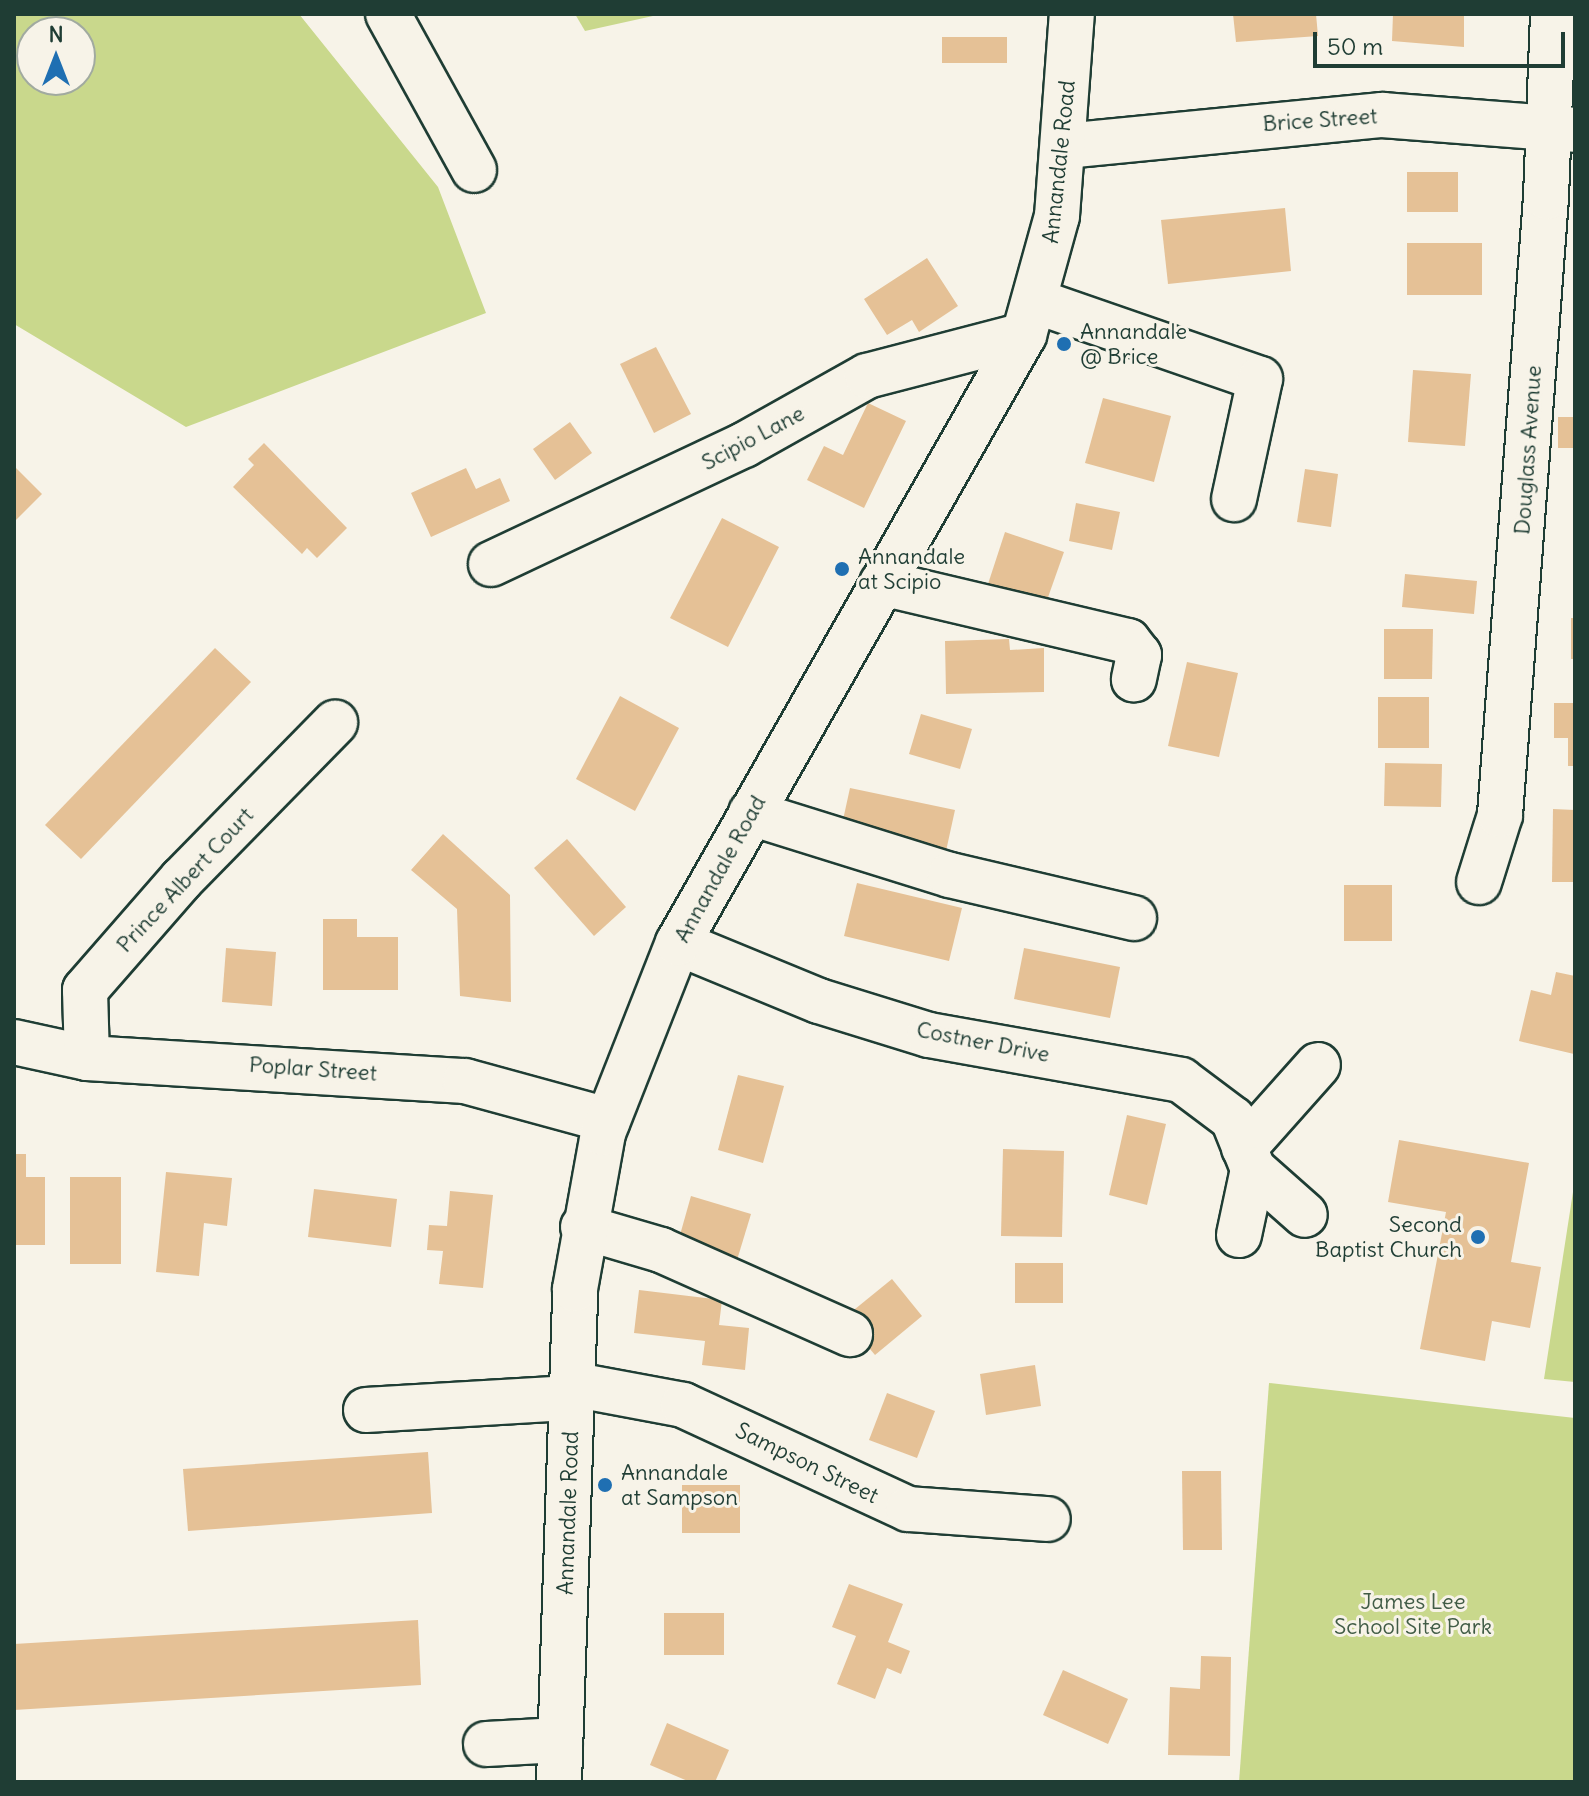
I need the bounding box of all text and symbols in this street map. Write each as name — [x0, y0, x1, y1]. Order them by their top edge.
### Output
north arrow — [16, 16, 96, 96]
scale bar — [1317, 16, 1569, 66]
text: N — [48, 20, 64, 48]
text: 50 m — [1327, 31, 1383, 61]
street label: Annandale Road — [1037, 79, 1081, 245]
street label: Brice Street — [1262, 103, 1378, 137]
place label: Annandale @ Brice — [1080, 318, 1187, 370]
marker: Annandale @ Brice — [1055, 335, 1073, 353]
street label: Douglass Avenue — [1509, 365, 1547, 535]
street label: Scipio Lane — [697, 400, 809, 476]
place label: Annandale at Scipio — [858, 543, 965, 594]
marker: Annandale at Scipio — [833, 560, 851, 578]
street label: Annandale Road — [669, 791, 771, 947]
street label: Prince Albert Court — [111, 802, 259, 958]
street label: Costner Drive — [914, 1016, 1052, 1068]
street label: Poplar Street — [248, 1051, 378, 1087]
place label: Second Baptist Church — [1315, 1211, 1462, 1262]
marker: Second Baptist Church — [1469, 1228, 1487, 1246]
street label: Sampson Street — [731, 1417, 883, 1509]
street label: Annandale Road — [552, 1431, 584, 1595]
place label: Annandale at Sampson — [621, 1459, 738, 1510]
marker: Annandale at Sampson — [596, 1476, 614, 1494]
park label: James Lee School Site Park — [1334, 1588, 1492, 1640]

